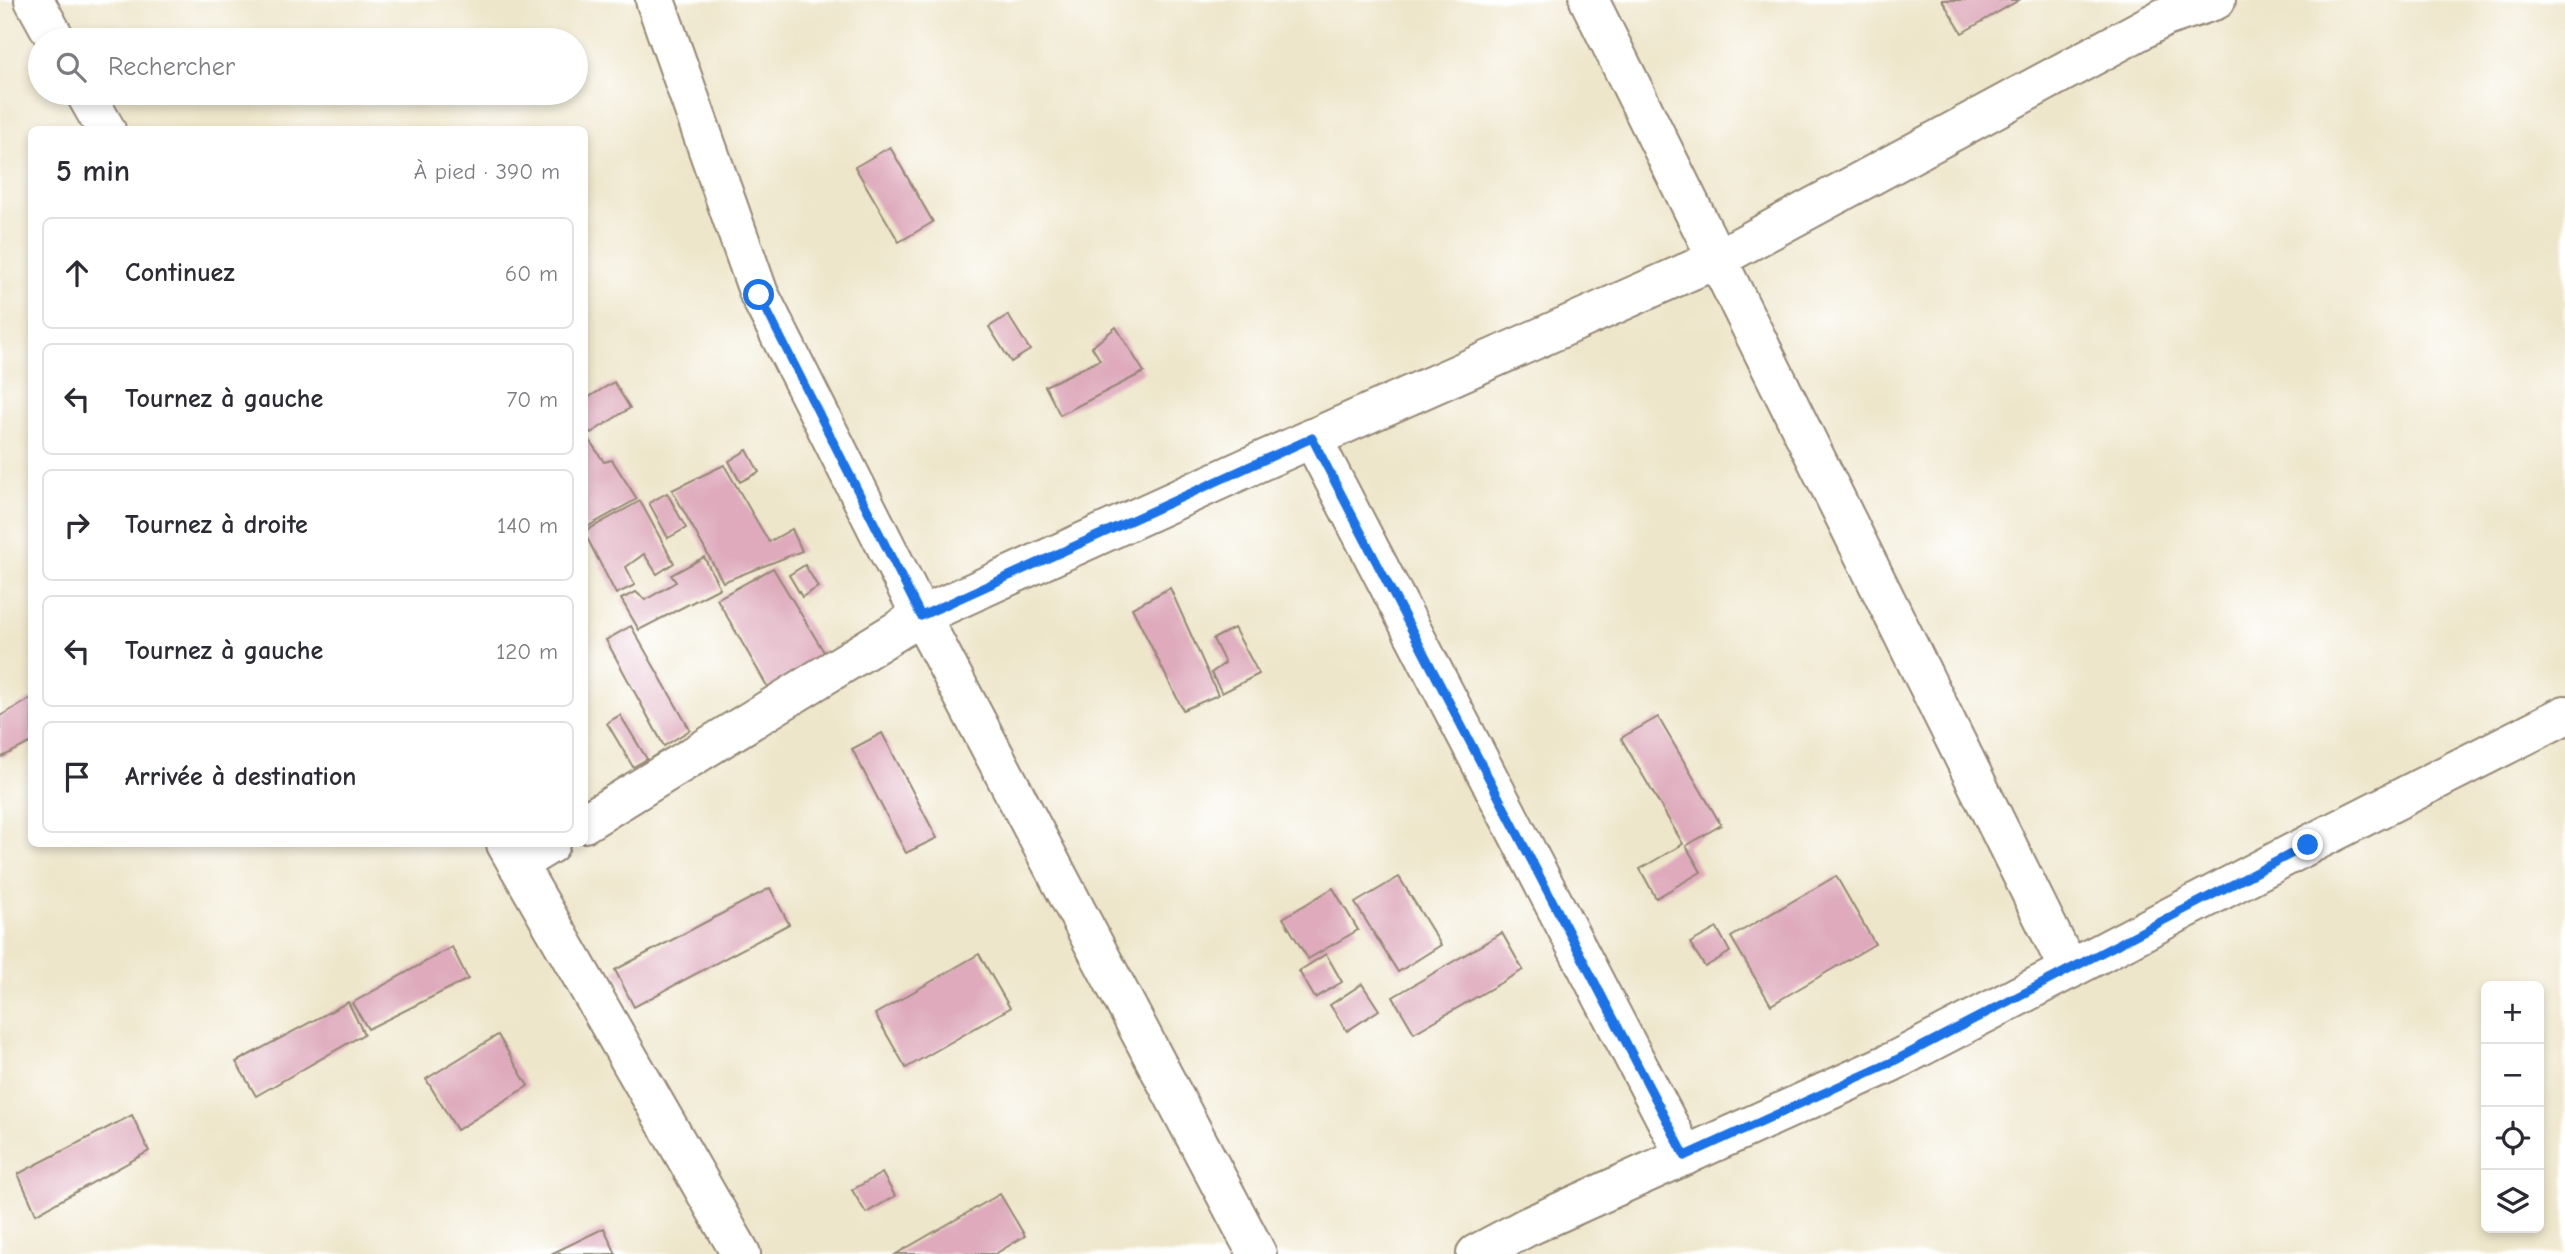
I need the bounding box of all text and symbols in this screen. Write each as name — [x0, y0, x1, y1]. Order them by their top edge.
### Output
search box — [28, 28, 588, 105]
icon: search — [52, 48, 90, 86]
text: Rechercher — [108, 52, 235, 82]
text: 5 min — [56, 154, 130, 189]
text: À pied · 390 m — [414, 158, 560, 185]
icon: ahead — [58, 254, 96, 292]
text: Continuez — [125, 258, 235, 288]
text: 60 m — [505, 260, 558, 287]
route start — [743, 279, 774, 310]
icon: left — [58, 380, 96, 418]
text: Tournez à gauche — [125, 384, 323, 414]
text: 70 m — [506, 386, 558, 413]
icon: right — [58, 506, 96, 544]
text: Tournez à droite — [125, 510, 308, 540]
text: 140 m — [497, 512, 558, 539]
icon: left — [58, 632, 96, 670]
text: Tournez à gauche — [125, 636, 323, 666]
text: 120 m — [496, 638, 558, 665]
icon: arrive — [58, 758, 96, 796]
text: Arrivée à destination — [125, 762, 356, 792]
route end — [2292, 829, 2323, 860]
map controls — [2481, 981, 2544, 1233]
button: + — [2481, 981, 2544, 1044]
button: − — [2481, 1044, 2544, 1107]
button: locate — [2481, 1107, 2544, 1170]
button: layers — [2481, 1170, 2544, 1233]

